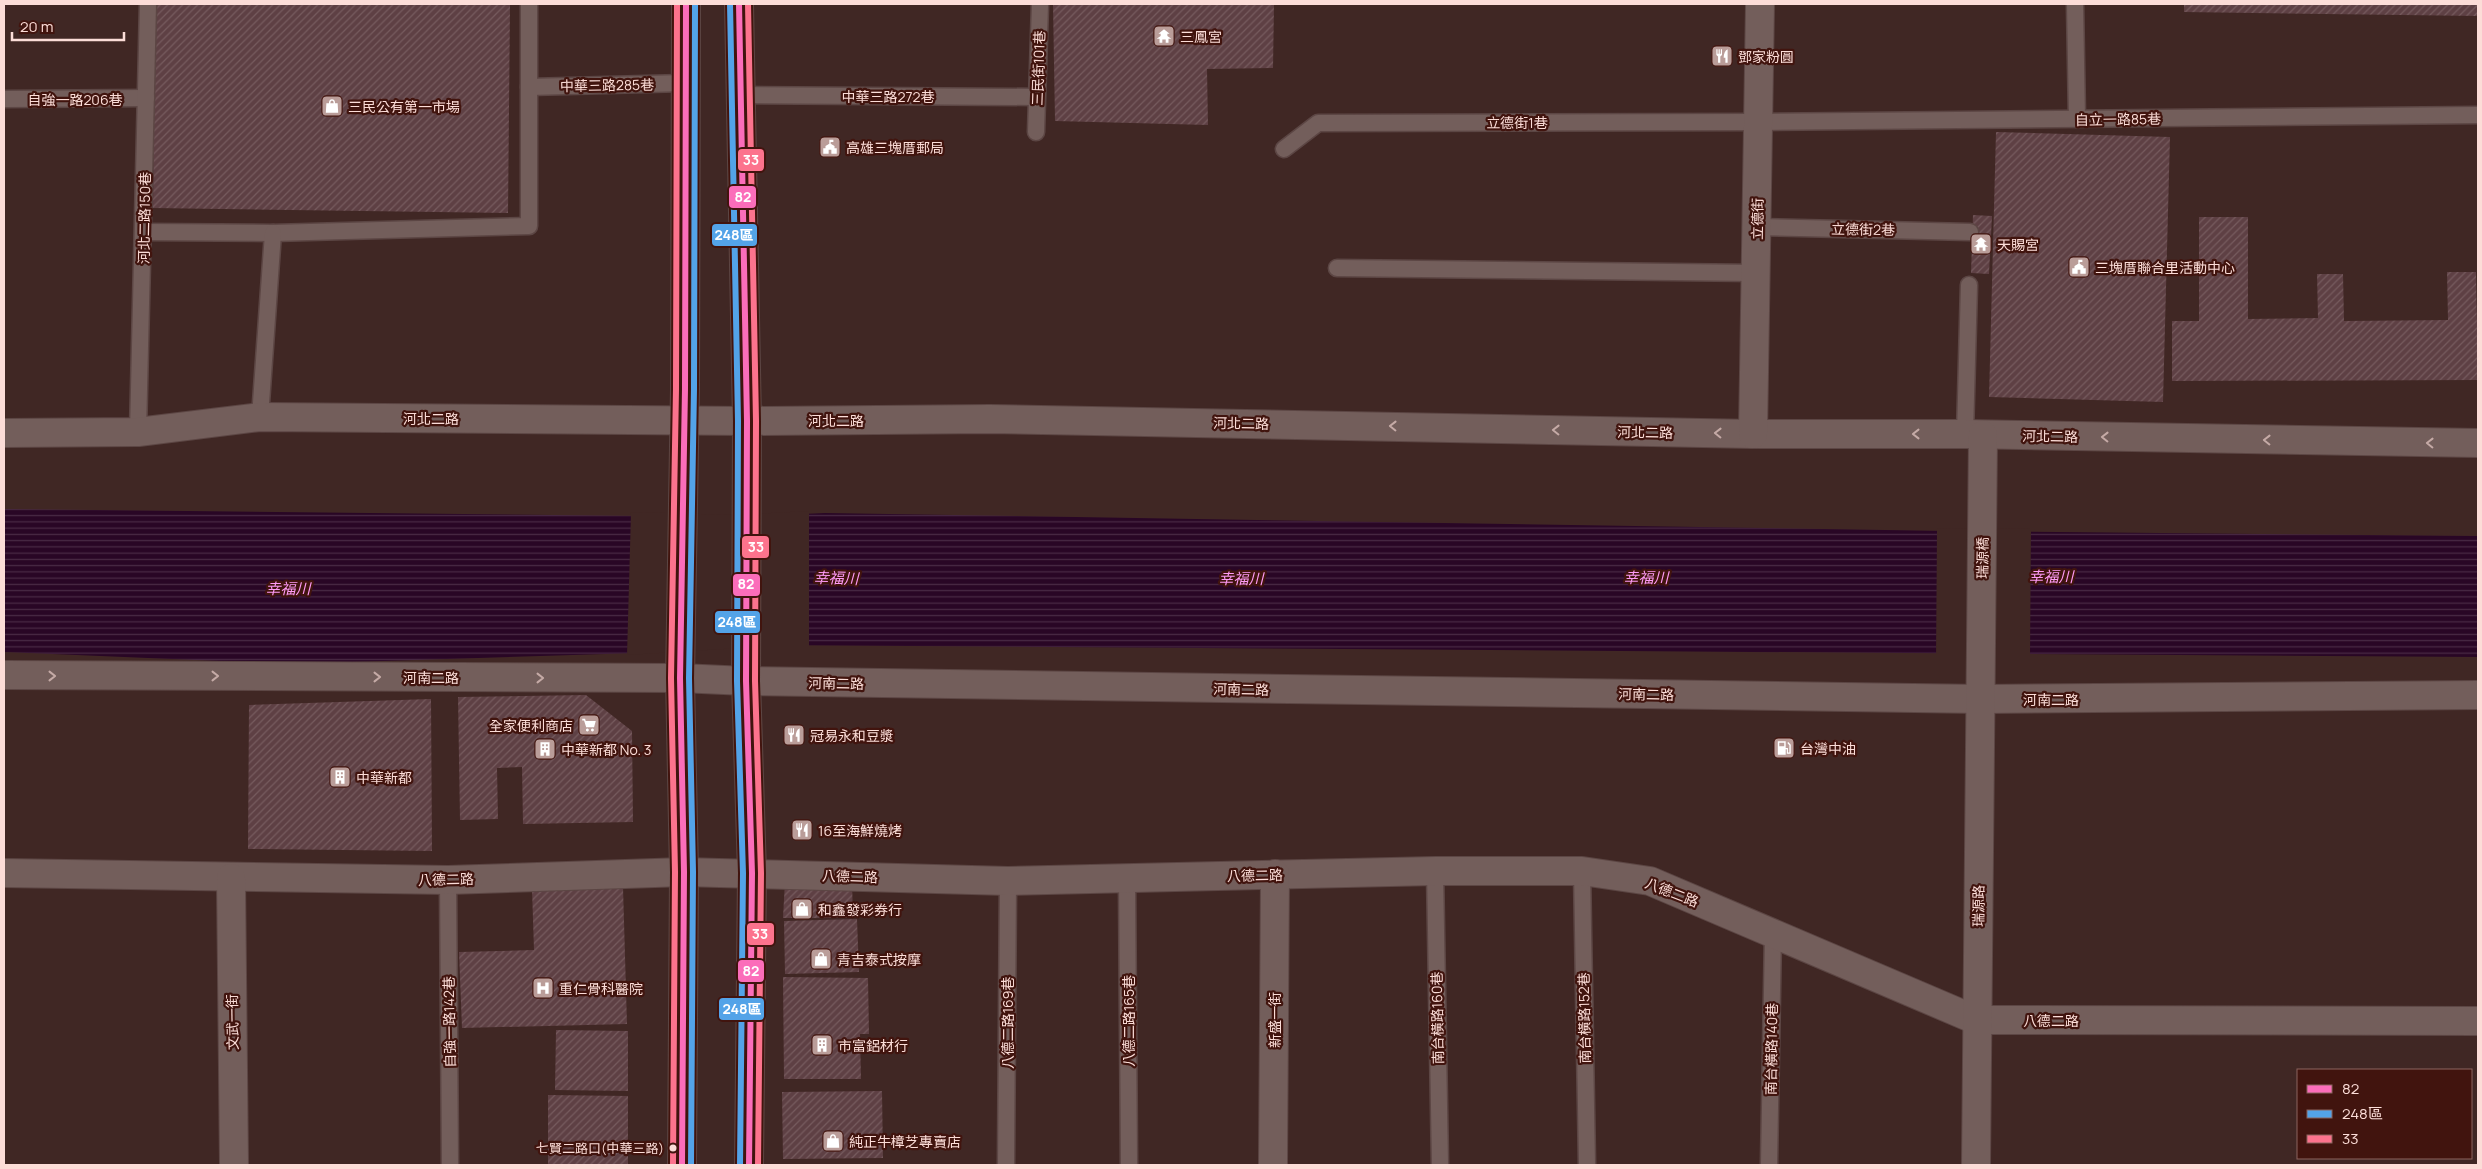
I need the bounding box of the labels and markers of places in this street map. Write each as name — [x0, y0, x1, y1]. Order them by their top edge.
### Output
temple icon: 三鳳宮 — [1152, 24, 1176, 48]
place label: 三鳳宮 — [1180, 27, 1222, 46]
restaurant icon: 鄧家粉圓 — [1710, 44, 1734, 68]
place label: 鄧家粉圓 — [1738, 47, 1794, 66]
shop icon: 三民公有第一市場 — [320, 94, 344, 118]
place label: 三民公有第一市場 — [348, 97, 460, 116]
public building icon: 高雄三塊厝郵局 — [818, 135, 842, 159]
place label: 高雄三塊厝郵局 — [846, 138, 944, 157]
temple icon: 天賜宮 — [1969, 232, 1993, 256]
place label: 天賜宮 — [1997, 235, 2039, 254]
public building icon: 三塊厝聯合里活動中心 — [2067, 255, 2091, 279]
place label: 三塊厝聯合里活動中心 — [2095, 258, 2235, 277]
supermarket icon: 全家便利商店 — [577, 713, 601, 737]
place label: 全家便利商店 — [489, 716, 573, 735]
restaurant icon: 冠易永和豆漿 — [782, 723, 806, 747]
place label: 冠易永和豆漿 — [810, 726, 894, 745]
fuel station icon: 台灣中油 — [1772, 736, 1796, 760]
building icon: 中華新都 No. 3 — [533, 737, 557, 761]
place label: 台灣中油 — [1800, 739, 1856, 758]
place label: 中華新都 No. 3 — [561, 740, 651, 759]
building icon: 中華新都 — [328, 765, 352, 789]
place label: 中華新都 — [356, 768, 412, 787]
restaurant icon: 16至海鮮燒烤 — [790, 818, 814, 842]
place label: 16至海鮮燒烤 — [818, 821, 902, 840]
shop icon: 和鑫發彩券行 — [790, 897, 814, 921]
place label: 和鑫發彩券行 — [818, 900, 902, 919]
shop icon: 青吉泰式按摩 — [809, 947, 833, 971]
place label: 青吉泰式按摩 — [837, 950, 921, 969]
hospital icon: 重仁骨科醫院 — [531, 976, 555, 1000]
place label: 重仁骨科醫院 — [559, 979, 643, 998]
building icon: 市富鋁材行 — [810, 1033, 834, 1057]
place label: 市富鋁材行 — [838, 1036, 908, 1055]
shop icon: 純正牛樟芝專賣店 — [821, 1129, 845, 1153]
place label: 純正牛樟芝專賣店 — [849, 1132, 961, 1151]
place label: 七賢二路口(中華三路) — [536, 1139, 664, 1157]
marker: 七賢二路口(中華三路) — [668, 1143, 678, 1153]

